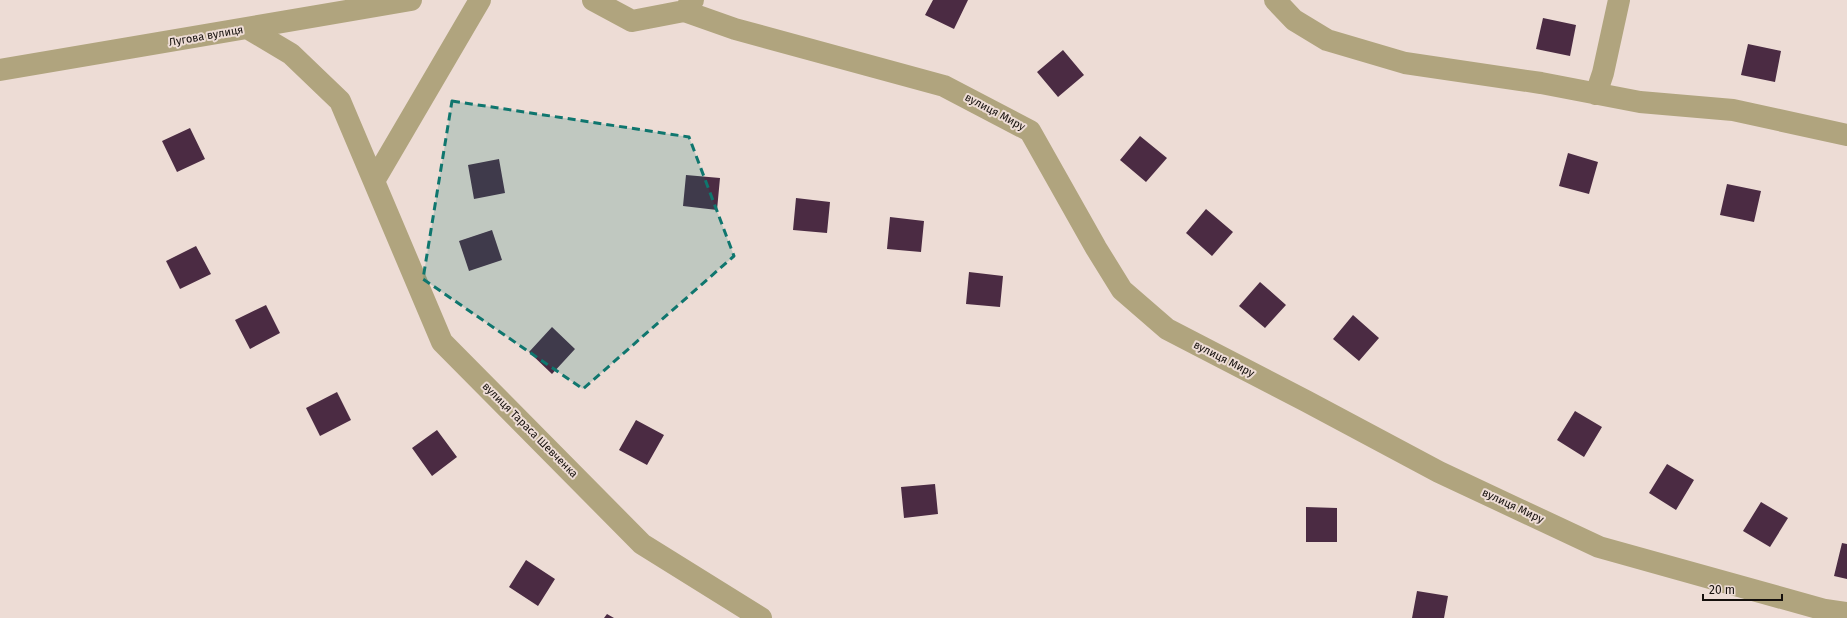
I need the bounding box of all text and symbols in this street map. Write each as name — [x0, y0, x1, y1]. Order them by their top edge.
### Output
street label: Лугова вулиця — [168, 23, 244, 49]
street label: вулиця Миру — [962, 91, 1028, 134]
street label: вулиця Миру — [1191, 338, 1257, 380]
street label: вулиця Тараса Шевченка — [480, 380, 580, 480]
street label: вулиця Миру — [1480, 486, 1547, 526]
scale bar — [1703, 576, 1782, 602]
text: 20 m — [1709, 583, 1735, 597]

